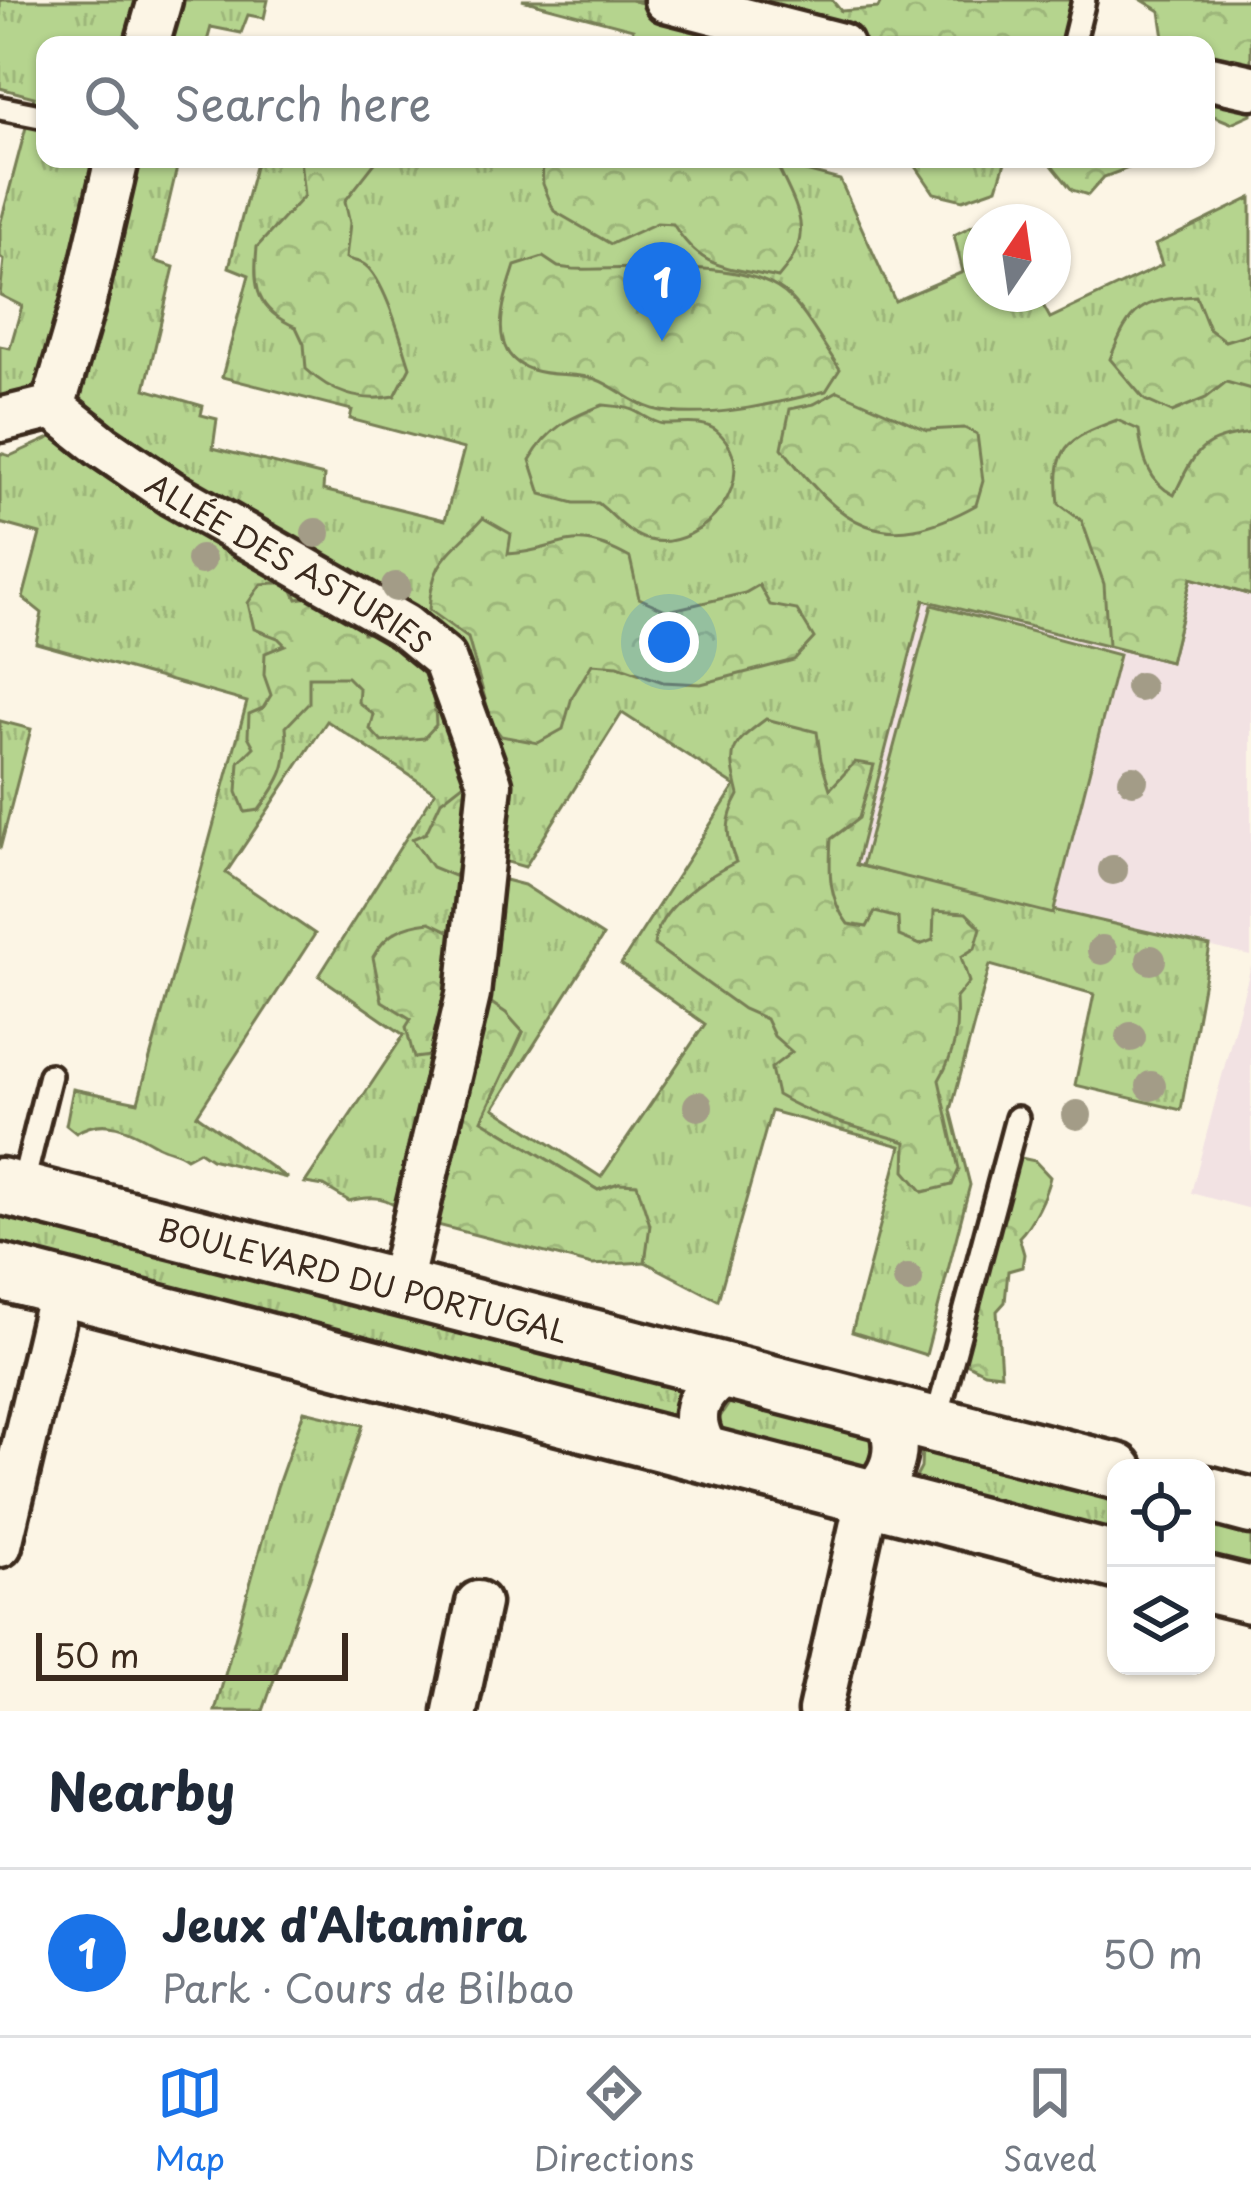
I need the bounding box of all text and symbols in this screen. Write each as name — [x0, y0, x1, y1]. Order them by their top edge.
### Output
search box — [36, 36, 1215, 168]
text: Search here — [174, 68, 431, 136]
icon: search — [78, 69, 144, 135]
north arrow — [963, 204, 1071, 312]
pin: 1 — [623, 242, 701, 341]
street label: ALLÉE DES ASTURIES — [138, 460, 443, 664]
your location — [639, 612, 699, 672]
street label: BOULEVARD DU PORTUGAL — [154, 1205, 573, 1353]
map controls — [1107, 1459, 1215, 1675]
button: locate — [1107, 1459, 1215, 1567]
button: layers — [1107, 1567, 1215, 1675]
scale bar — [36, 1627, 348, 1680]
text: 50 m — [54, 1629, 140, 1679]
text: Nearby — [48, 1751, 235, 1828]
text: Jeux d'Altamira — [162, 1889, 527, 1957]
text: 1 — [78, 1923, 96, 1982]
text: 50 m — [1102, 1923, 1203, 1982]
text: Park · Cours de Bilbao — [162, 1957, 574, 2016]
tab: Map — [154, 2060, 225, 2182]
tab: Directions — [534, 2060, 694, 2182]
tab: Saved — [1003, 2060, 1097, 2182]

